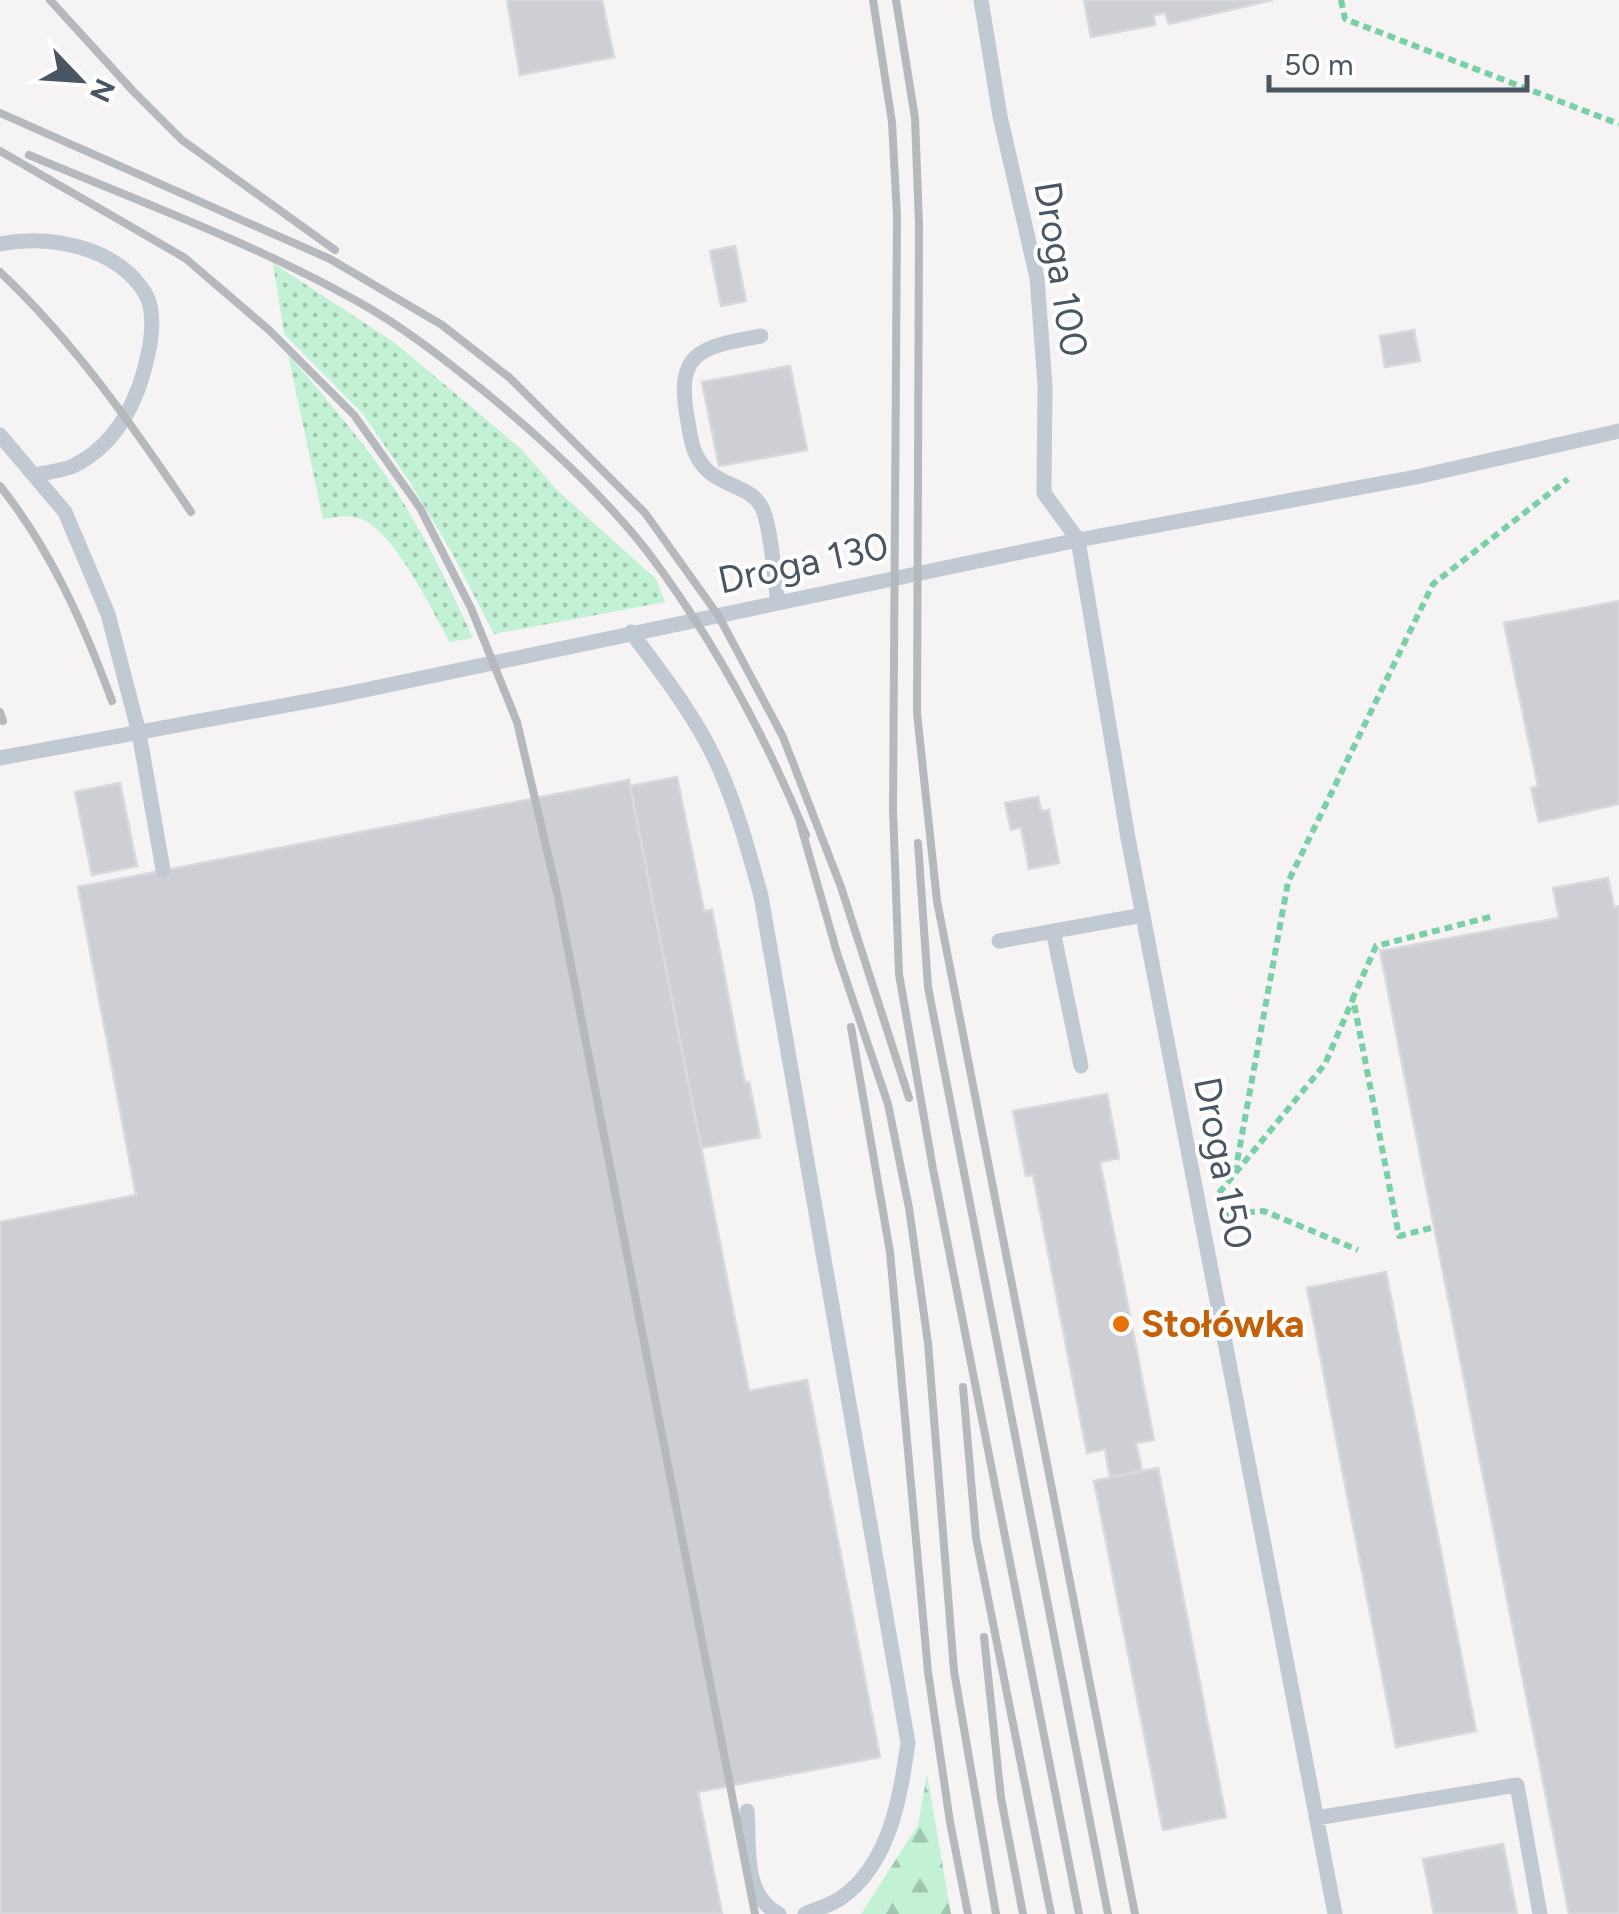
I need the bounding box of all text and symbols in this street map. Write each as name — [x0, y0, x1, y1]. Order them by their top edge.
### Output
north arrow — [30, 30, 130, 130]
scale bar — [1269, 30, 1526, 92]
text: 50 m — [1284, 46, 1353, 83]
text: N — [83, 74, 123, 108]
street label: Droga 100 — [1024, 178, 1098, 360]
street label: Droga 130 — [714, 523, 892, 603]
street label: Droga 150 — [1184, 1073, 1262, 1253]
place label: Stołówka — [1141, 1301, 1305, 1347]
marker: Stołówka — [1110, 1313, 1132, 1335]

